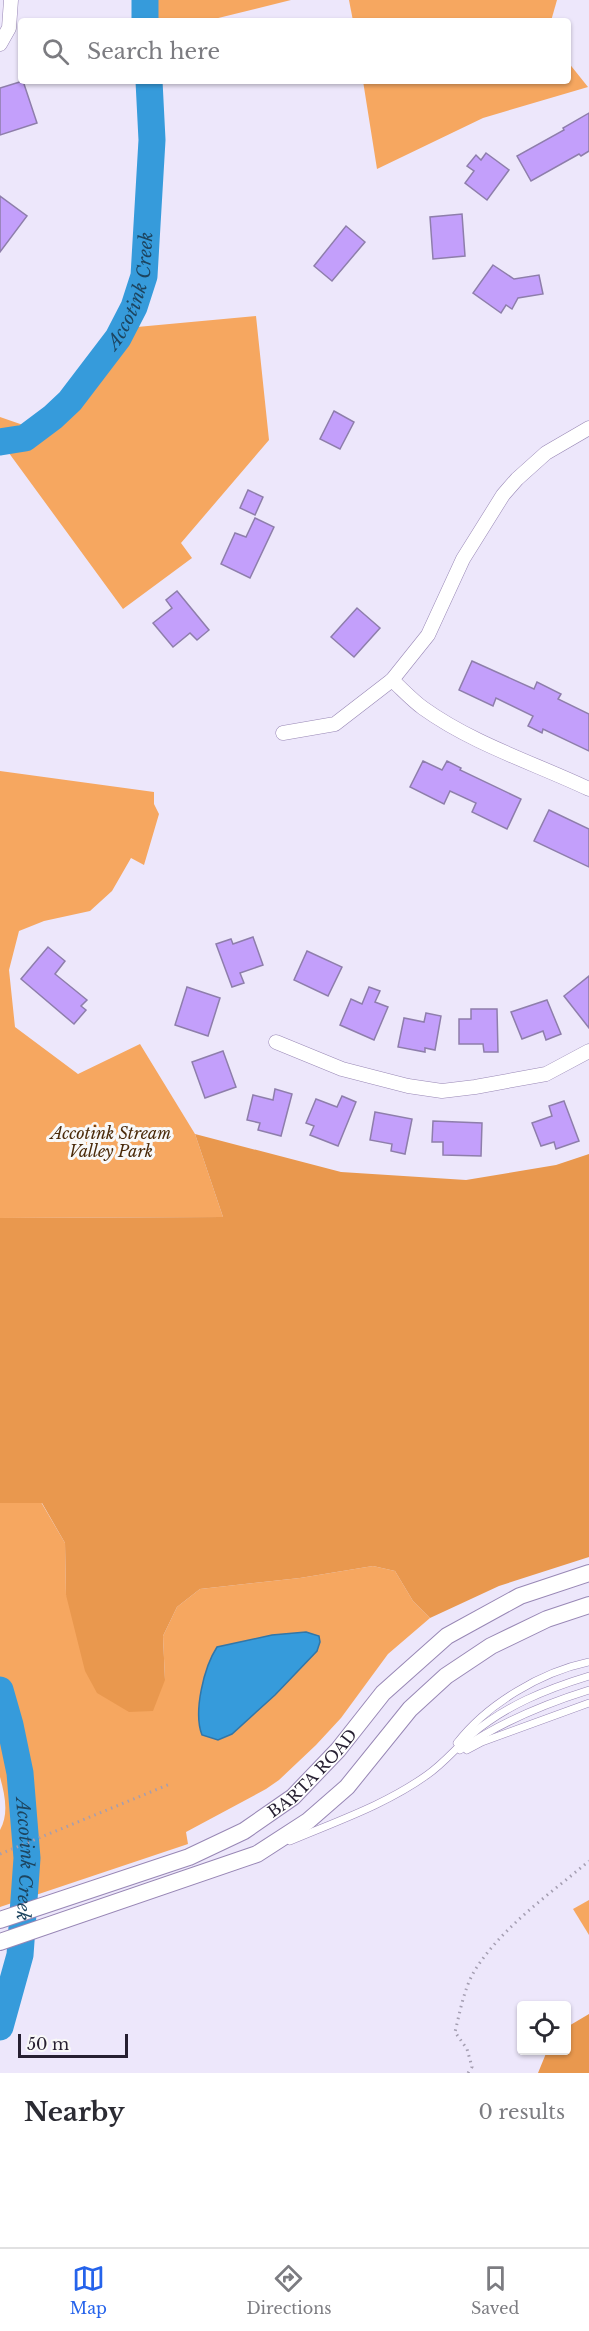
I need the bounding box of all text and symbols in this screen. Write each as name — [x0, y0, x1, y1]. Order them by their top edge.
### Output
search box — [18, 18, 571, 84]
icon: search — [39, 35, 72, 68]
text: Search here — [87, 38, 220, 65]
water label: Accotink Creek — [101, 231, 158, 355]
park label: Accotink Stream Valley Park — [49, 1123, 171, 1161]
street label: BARTA ROAD — [264, 1725, 361, 1822]
water label: Accotink Creek — [11, 1795, 38, 1921]
map controls — [517, 2001, 571, 2055]
button: locate — [517, 2001, 571, 2055]
scale bar — [18, 2031, 128, 2058]
text: 50 m — [27, 2034, 69, 2054]
text: Nearby — [24, 2096, 125, 2128]
text: 0 results — [479, 2100, 565, 2124]
tab: Map — [70, 2262, 107, 2318]
tab: Directions — [246, 2262, 331, 2318]
tab: Saved — [471, 2262, 519, 2318]

